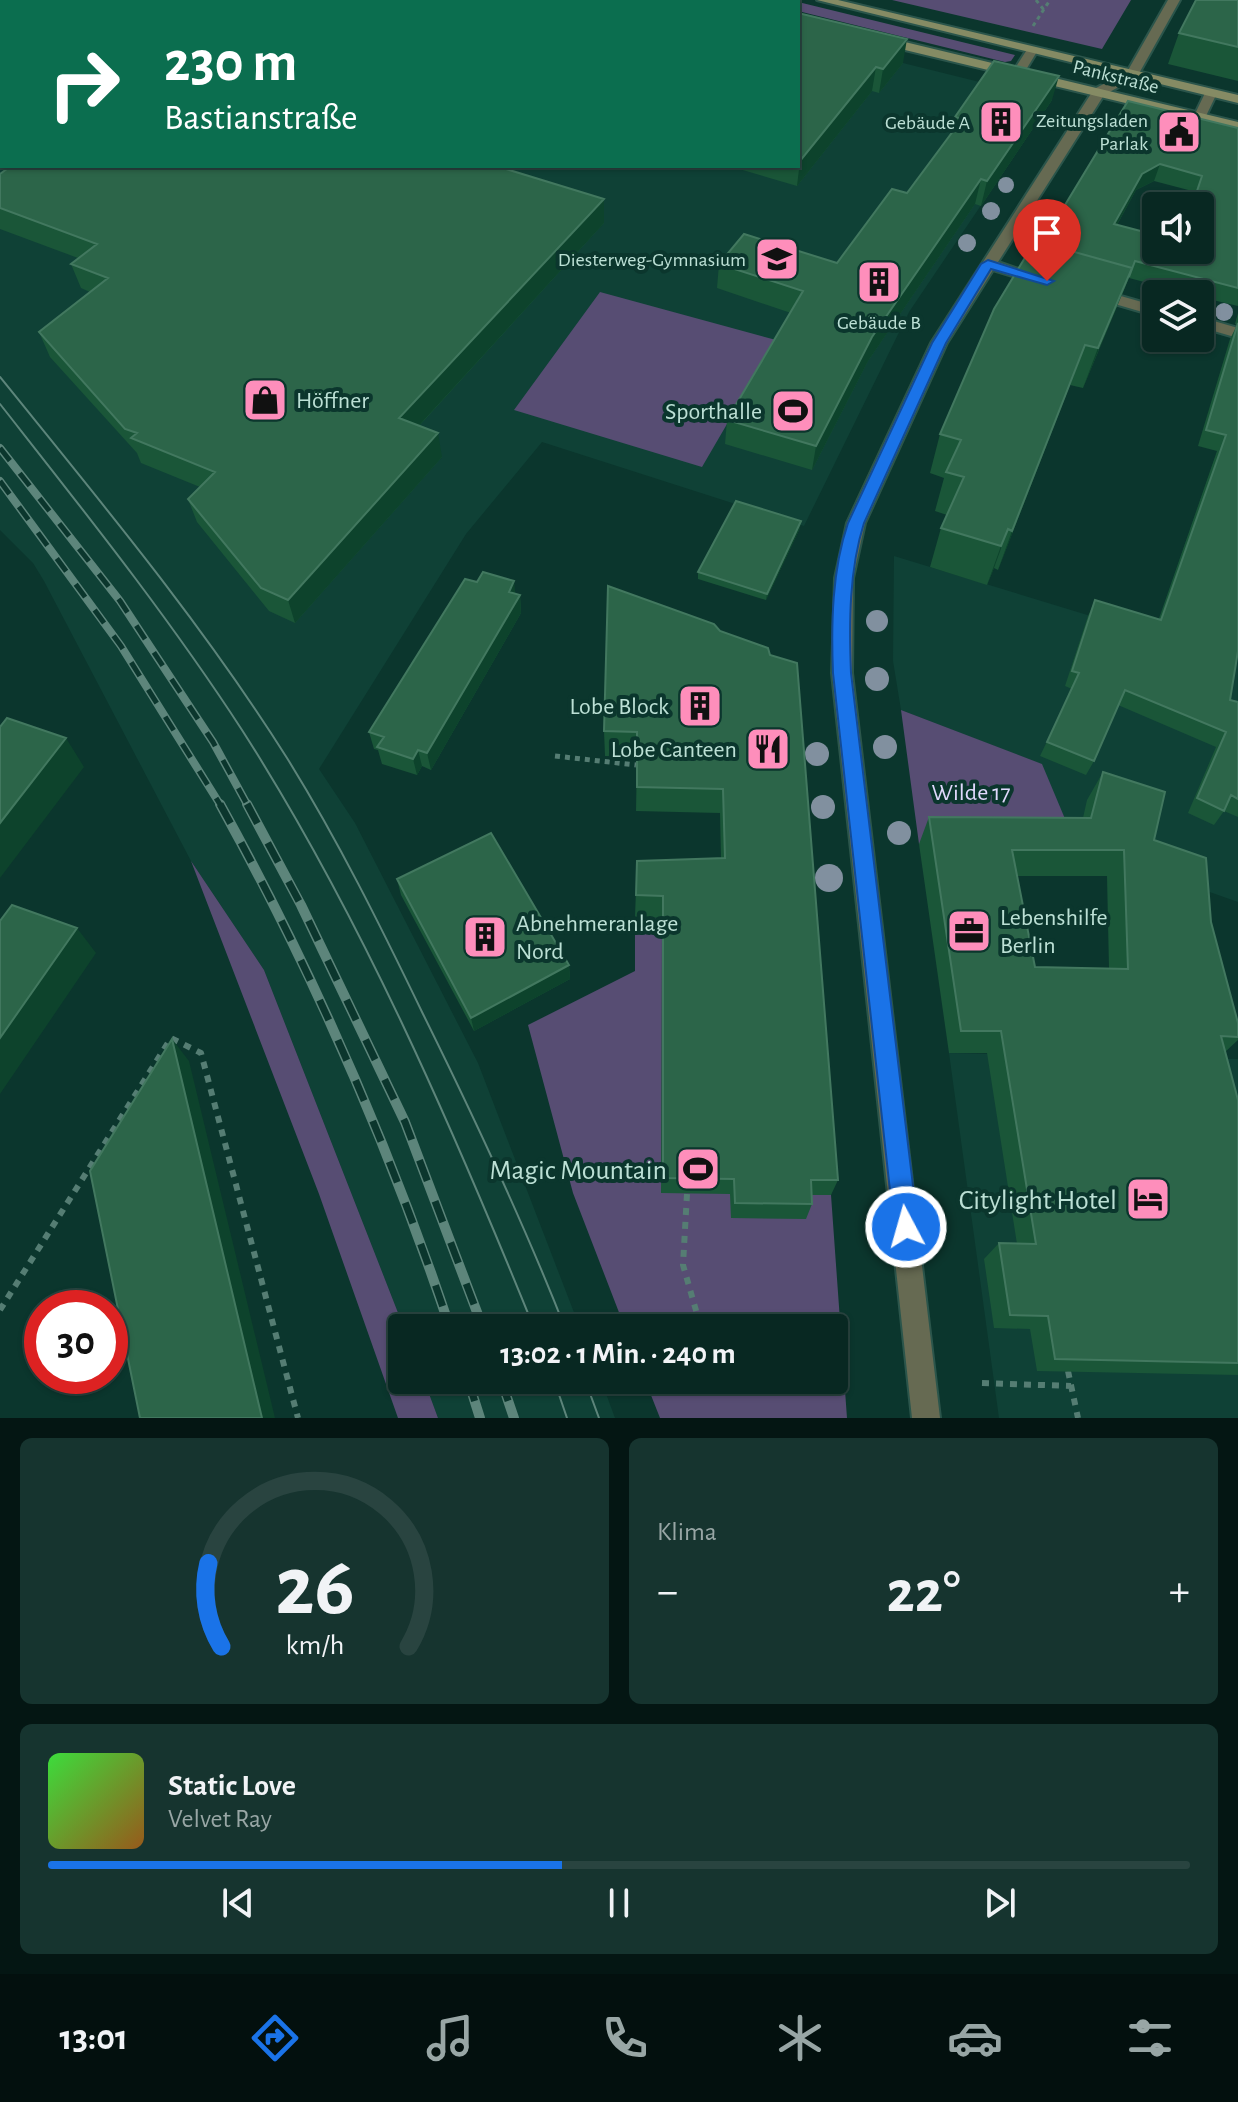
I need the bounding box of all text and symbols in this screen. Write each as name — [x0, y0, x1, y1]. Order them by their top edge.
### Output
icon: right — [32, 32, 136, 136]
text: 230 m — [164, 35, 297, 91]
street label: Pankstraße — [1071, 57, 1161, 97]
building icon: Gebäude A — [977, 98, 1025, 146]
text: Bastianstraße — [164, 100, 358, 136]
public building icon: Zeitungsladen Parlak — [1155, 108, 1203, 156]
place label: Zeitungsladen Parlak — [1036, 111, 1148, 154]
place label: Gebäude A — [885, 113, 970, 133]
map controls — [1142, 192, 1214, 352]
button: sound — [1142, 192, 1214, 264]
pin — [1013, 199, 1081, 281]
icon: arrive — [1025, 211, 1069, 255]
school or university icon: Diesterweg-Gymnasium — [753, 235, 801, 283]
place label: Diesterweg-Gymnasium — [558, 250, 746, 270]
building icon: Gebäude B — [855, 258, 903, 306]
button: layers — [1142, 280, 1214, 352]
place label: Gebäude B — [837, 313, 921, 333]
shop icon: Höffner — [241, 376, 289, 424]
sports icon: Sporthalle — [769, 387, 817, 435]
place label: Höffner — [296, 389, 369, 413]
place label: Sporthalle — [665, 400, 762, 424]
building icon: Lobe Block — [676, 682, 724, 730]
place label: Lobe Block — [569, 695, 669, 719]
restaurant icon: Lobe Canteen — [744, 725, 792, 773]
place label: Lobe Canteen — [611, 738, 737, 762]
park label: Wilde 17 — [932, 781, 1010, 805]
place label: Lebenshilfe Berlin — [1000, 906, 1108, 958]
office icon: Lebenshilfe Berlin — [945, 907, 993, 955]
place label: Abnehmeranlage Nord — [516, 912, 678, 964]
building icon: Abnehmeranlage Nord — [461, 913, 509, 961]
sports icon: Magic Mountain — [674, 1145, 722, 1193]
place label: Magic Mountain — [490, 1157, 667, 1185]
hotel icon: Citylight Hotel — [1124, 1175, 1172, 1223]
position arrow — [864, 1185, 948, 1269]
place label: Citylight Hotel — [959, 1187, 1117, 1215]
speed limit sign: 30 — [24, 1290, 128, 1394]
text: 13:02 · 1 Min. · 240 m — [500, 1339, 736, 1369]
text: Klima — [657, 1519, 717, 1545]
text: 26 — [275, 1546, 354, 1630]
text: 22° — [886, 1563, 961, 1623]
text: − — [657, 1570, 678, 1614]
text: + — [1169, 1570, 1190, 1614]
text: km/h — [285, 1631, 344, 1660]
text: Static Love — [168, 1771, 296, 1801]
text: Velvet Ray — [168, 1806, 272, 1832]
icon: previous — [216, 1881, 260, 1925]
icon: pause — [597, 1881, 641, 1925]
icon: next — [978, 1881, 1022, 1925]
icon: directions — [247, 2010, 303, 2066]
icon: music — [422, 2010, 478, 2066]
icon: phone — [597, 2010, 653, 2066]
icon: climate — [772, 2010, 828, 2066]
icon: car — [947, 2010, 1003, 2066]
icon: filters — [1122, 2010, 1178, 2066]
text: 13:01 — [60, 2020, 128, 2056]

